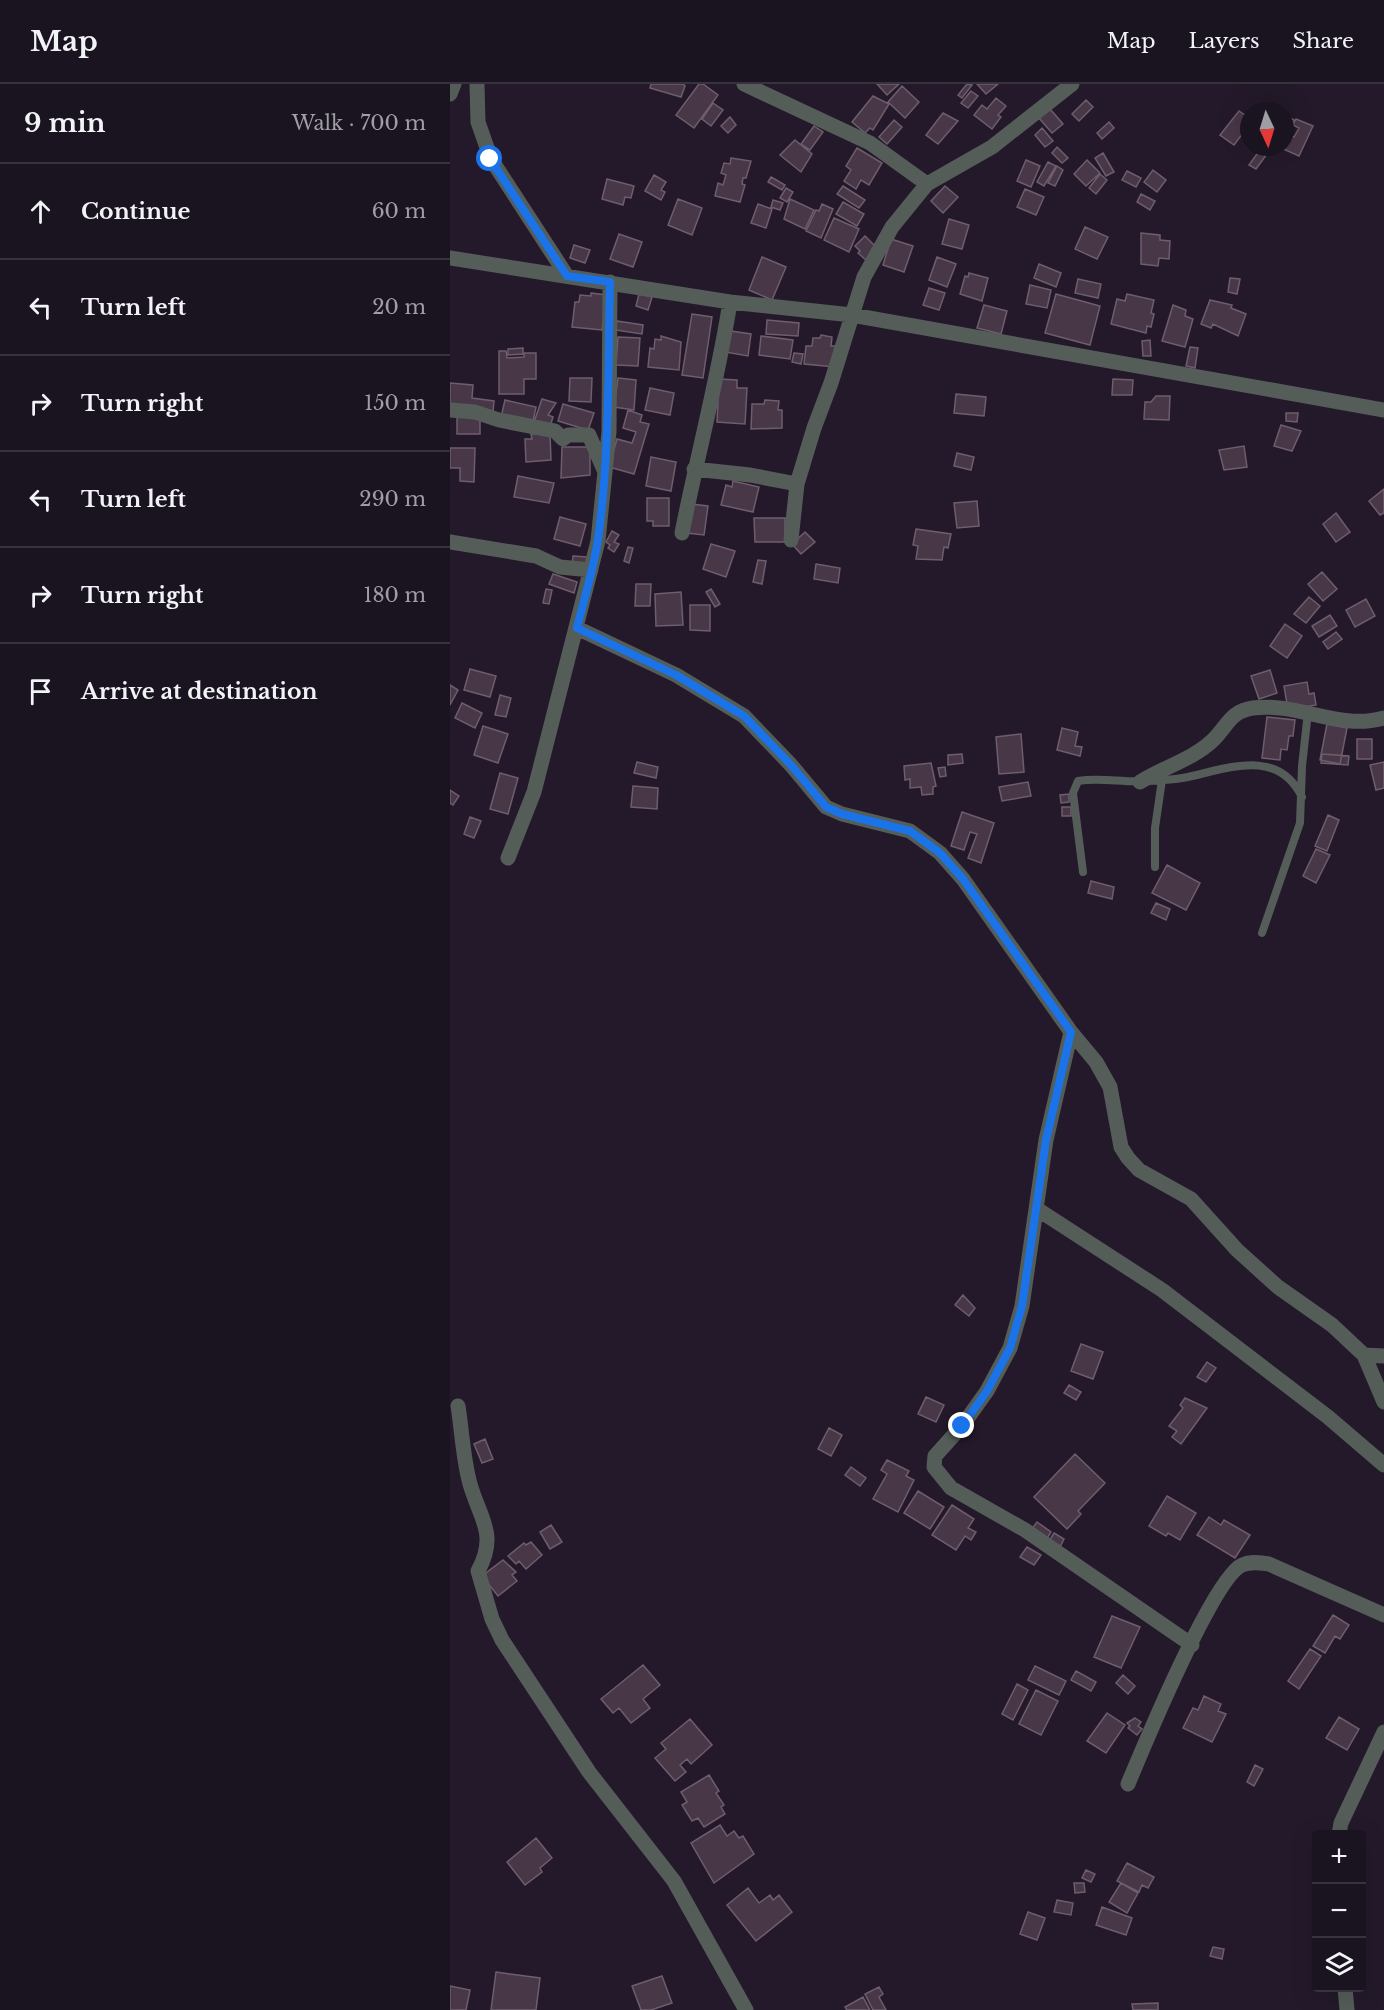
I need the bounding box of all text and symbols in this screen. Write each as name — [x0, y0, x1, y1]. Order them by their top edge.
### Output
text: Map — [30, 24, 98, 59]
text: Map — [1107, 28, 1156, 54]
text: Layers — [1189, 28, 1260, 54]
text: Share — [1293, 28, 1354, 54]
north arrow — [1240, 102, 1294, 156]
text: 9 min — [24, 107, 105, 139]
text: Walk · 700 m — [292, 111, 426, 135]
route start — [476, 145, 502, 171]
icon: ahead — [24, 195, 57, 228]
text: Continue — [81, 198, 190, 225]
text: 60 m — [372, 199, 426, 223]
icon: left — [24, 291, 57, 324]
text: Turn left — [81, 294, 186, 321]
text: 20 m — [372, 295, 426, 319]
icon: right — [24, 387, 57, 420]
text: Turn right — [81, 390, 203, 417]
text: 150 m — [364, 391, 426, 415]
icon: left — [24, 483, 57, 516]
text: Turn left — [81, 486, 186, 513]
text: 290 m — [359, 487, 426, 511]
icon: right — [24, 579, 57, 612]
text: Turn right — [81, 582, 203, 609]
text: 180 m — [363, 583, 426, 607]
icon: arrive — [24, 675, 57, 708]
text: Arrive at destination — [81, 678, 318, 705]
route end — [948, 1412, 974, 1438]
map controls — [1312, 1830, 1366, 1992]
button: + — [1312, 1830, 1366, 1884]
button: − — [1312, 1884, 1366, 1938]
button: layers — [1312, 1938, 1366, 1992]

